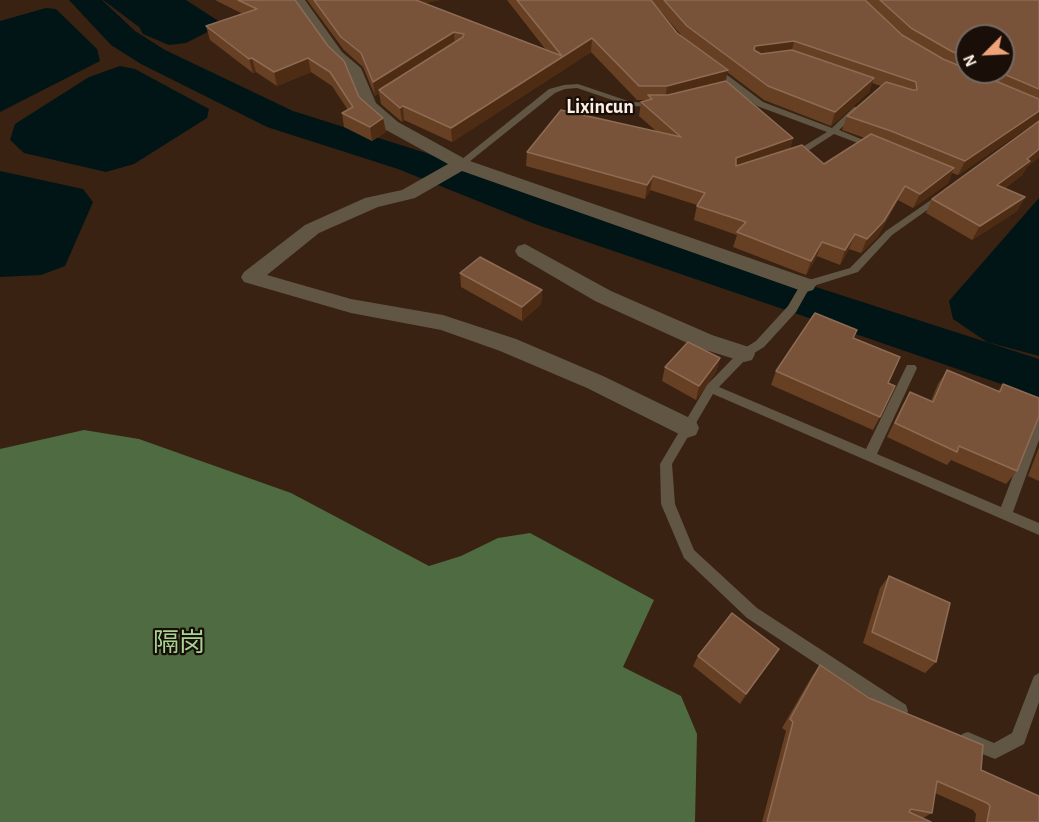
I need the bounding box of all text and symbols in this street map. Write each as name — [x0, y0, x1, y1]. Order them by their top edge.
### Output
north arrow — [955, 24, 1015, 84]
text: N — [961, 52, 980, 69]
district label: Lixincun — [566, 95, 634, 119]
park label: 隔岗 — [153, 627, 205, 659]

